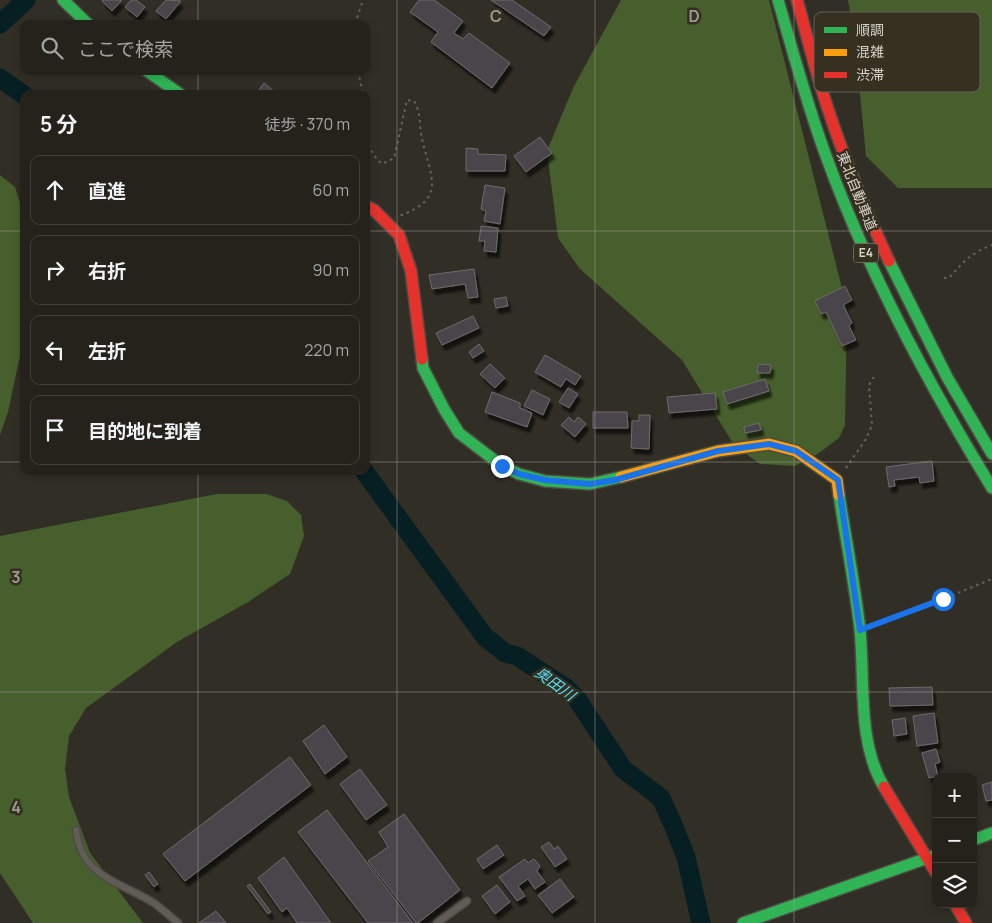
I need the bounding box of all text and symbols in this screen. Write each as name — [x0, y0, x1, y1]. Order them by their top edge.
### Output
text: C — [490, 5, 502, 27]
text: D — [688, 5, 700, 27]
legend — [814, 12, 980, 92]
search box — [20, 20, 370, 75]
text: 順調 — [856, 20, 884, 39]
icon: search — [38, 34, 66, 62]
text: ここで検索 — [78, 36, 173, 62]
text: 混雑 — [856, 42, 884, 61]
text: 渋滞 — [856, 65, 884, 84]
text: 5 分 — [40, 110, 78, 138]
text: 徒歩 · 370 m — [265, 113, 350, 135]
street label: 東北自動車道 — [833, 148, 882, 233]
icon: ahead — [41, 176, 69, 204]
text: 直進 — [88, 178, 126, 204]
text: 60 m — [313, 179, 349, 201]
road number: E4 — [854, 244, 878, 262]
icon: right — [41, 256, 69, 284]
text: 右折 — [88, 258, 126, 284]
text: 90 m — [313, 259, 349, 281]
icon: left — [41, 336, 69, 364]
text: 左折 — [88, 338, 126, 364]
text: 220 m — [304, 339, 349, 361]
icon: arrive — [41, 416, 69, 444]
text: 目的地に到着 — [88, 418, 202, 444]
route end — [491, 455, 514, 478]
text: 3 — [11, 566, 21, 588]
route start — [932, 588, 955, 611]
water label: 奥田川 — [531, 662, 581, 706]
map controls — [932, 773, 977, 908]
button: + — [932, 773, 977, 818]
text: 4 — [11, 796, 21, 818]
button: − — [932, 818, 977, 863]
button: layers — [932, 863, 977, 908]

